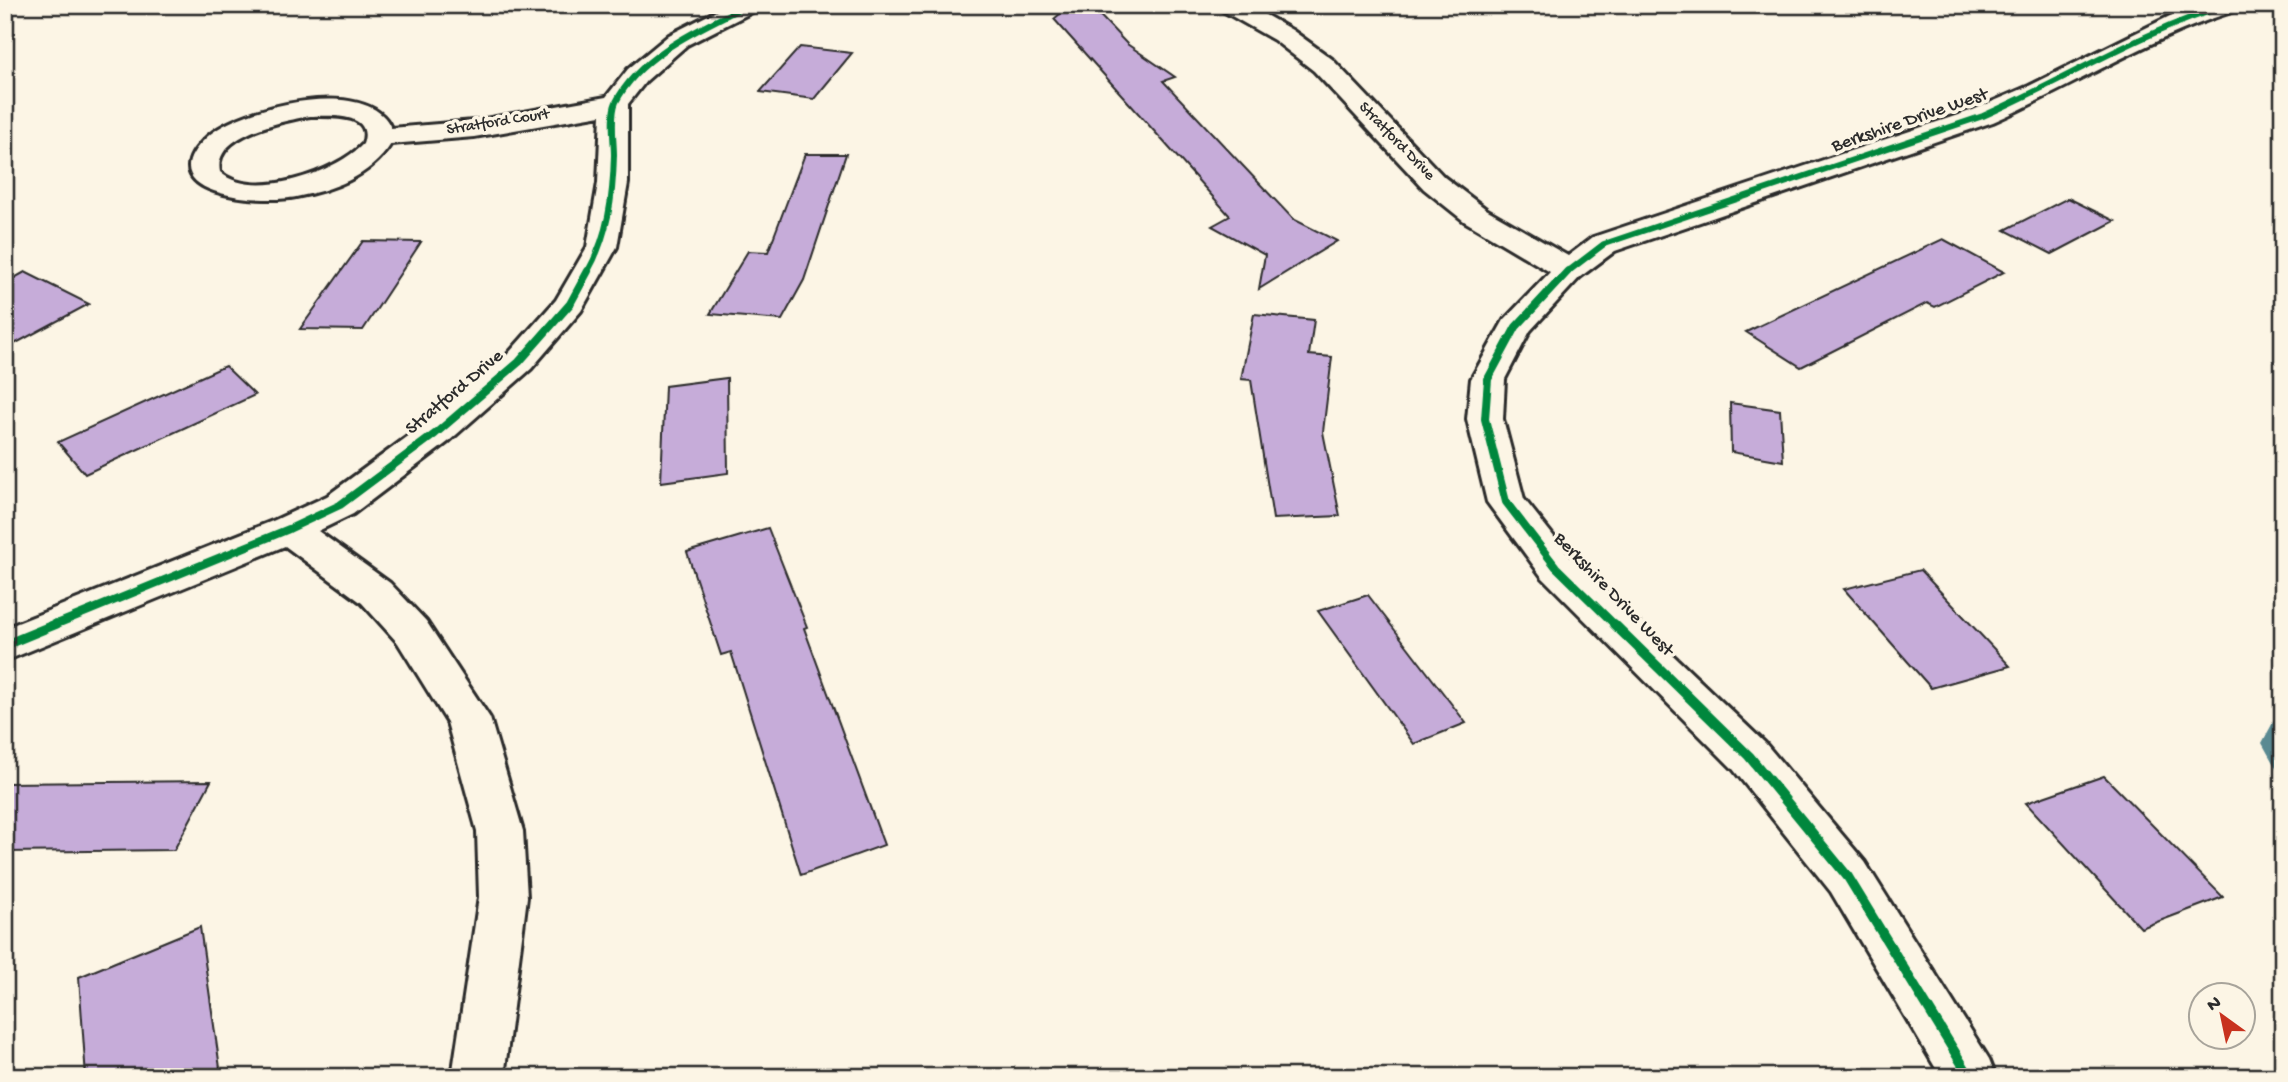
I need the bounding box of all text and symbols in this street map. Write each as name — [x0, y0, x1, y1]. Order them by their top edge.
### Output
street label: Berkshire Drive West — [1828, 83, 1993, 159]
street label: Stratford Drive — [1354, 99, 1439, 186]
street label: Stratford Court — [445, 105, 552, 140]
street label: Stratford Drive — [401, 345, 509, 441]
street label: Berkshire Drive West — [1547, 527, 1680, 663]
north arrow — [2186, 981, 2256, 1050]
text: N — [2203, 992, 2226, 1018]

